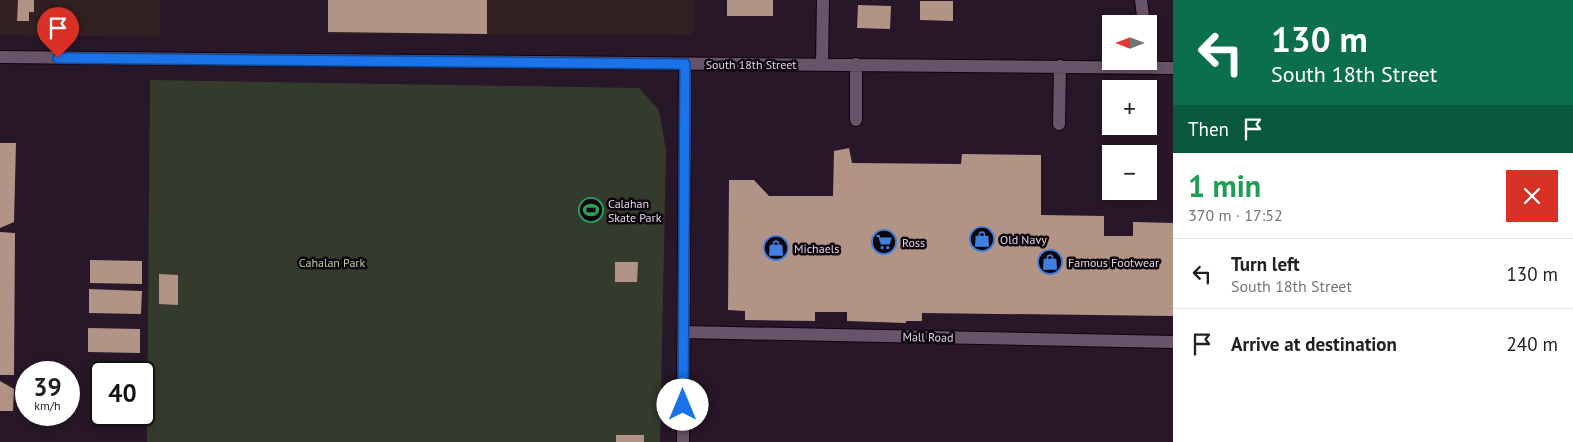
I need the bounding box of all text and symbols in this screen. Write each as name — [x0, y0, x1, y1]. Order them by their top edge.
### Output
pin — [37, 7, 79, 58]
icon: arrive — [44, 14, 72, 42]
north arrow — [1102, 15, 1158, 70]
map controls — [1102, 15, 1157, 200]
text: 130 m — [1271, 16, 1368, 62]
icon: left — [1188, 20, 1253, 85]
street label: South 18th Street — [706, 57, 796, 72]
text: South 18th Street — [1271, 60, 1437, 88]
button: + — [1102, 80, 1157, 135]
icon: arrive — [1239, 115, 1267, 143]
text: Then — [1188, 117, 1229, 141]
button: − — [1102, 145, 1157, 200]
text: 1 min — [1188, 166, 1261, 205]
button: close — [1506, 170, 1558, 222]
place label: Calahan Skate Park — [608, 196, 662, 225]
sports icon: Calahan Skate Park — [578, 197, 604, 223]
text: 370 m · 17:52 — [1188, 205, 1283, 225]
shop icon: Old Navy — [969, 226, 995, 252]
supermarket icon: Ross — [871, 229, 897, 255]
place label: Old Navy — [1000, 232, 1047, 247]
shop icon: Michaels — [763, 235, 789, 261]
place label: Ross — [902, 235, 925, 250]
place label: Michaels — [794, 241, 839, 256]
shop icon: Famous Footwear — [1037, 249, 1063, 275]
text: Turn left — [1231, 252, 1300, 276]
park label: Cahalan Park — [299, 255, 365, 270]
place label: Famous Footwear — [1068, 255, 1159, 270]
icon: left — [1188, 260, 1216, 288]
text: 130 m — [1506, 262, 1558, 286]
text: South 18th Street — [1231, 276, 1352, 296]
street label: Mall Road — [902, 329, 954, 345]
icon: arrive — [1188, 330, 1216, 358]
text: Arrive at destination — [1231, 332, 1397, 356]
text: 240 m — [1506, 332, 1558, 356]
speed limit sign: 40 — [90, 361, 155, 426]
text: 39 — [33, 371, 62, 403]
position arrow — [656, 378, 708, 430]
text: km/h — [34, 398, 61, 413]

